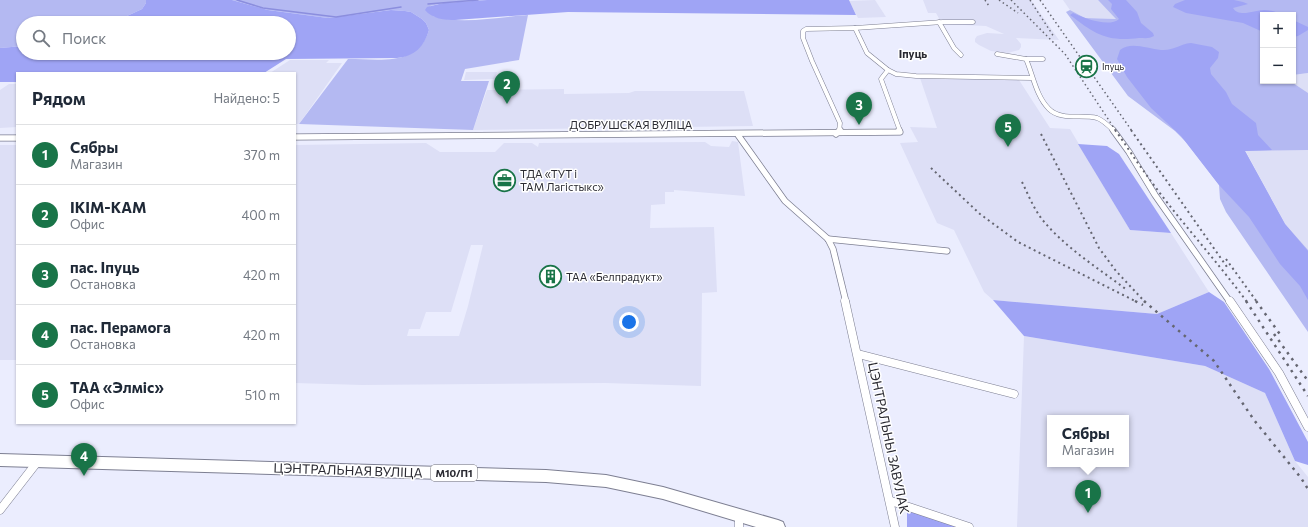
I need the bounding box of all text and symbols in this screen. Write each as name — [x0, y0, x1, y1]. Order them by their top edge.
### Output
map controls — [1260, 12, 1296, 84]
button: + — [1260, 12, 1296, 48]
search box — [16, 16, 296, 60]
icon: search — [30, 27, 52, 49]
text: Поиск — [62, 29, 106, 47]
district label: Іпуць — [899, 47, 927, 60]
button: − — [1260, 48, 1296, 84]
station icon: Іпуць — [1074, 54, 1100, 80]
place label: Іпуць — [1102, 61, 1125, 72]
pin: 2 — [494, 71, 520, 104]
text: Рядом — [32, 88, 86, 109]
text: Найдено: 5 — [213, 90, 280, 106]
pin: 3 — [846, 92, 872, 125]
pin: 5 — [995, 114, 1021, 147]
street label: ДОБРУШСКАЯ ВУЛІЦА — [570, 118, 693, 131]
text: Сябры — [70, 138, 118, 156]
text: 1 — [42, 147, 48, 163]
text: 370 m — [243, 147, 280, 163]
text: Магазин — [70, 156, 123, 172]
office icon: ТДА «ТУТ і ТАМ Лагістыкс» — [491, 167, 517, 193]
place label: ТДА «ТУТ і ТАМ Лагістыкс» — [520, 167, 604, 193]
text: ІКІМ-КАМ — [70, 198, 146, 216]
text: 2 — [41, 207, 49, 223]
text: 400 m — [241, 207, 280, 223]
text: Офис — [70, 216, 105, 232]
text: пас. Іпуць — [70, 258, 139, 276]
building icon: ТАА «Белпрадукт» — [538, 264, 564, 290]
text: 3 — [41, 267, 49, 283]
text: 420 m — [243, 267, 280, 283]
place label: ТАА «Белпрадукт» — [566, 270, 662, 283]
text: Остановка — [70, 276, 136, 292]
your location — [619, 312, 639, 332]
text: пас. Перамога — [70, 318, 171, 336]
text: 4 — [41, 327, 49, 343]
text: 420 m — [243, 327, 280, 343]
text: Остановка — [70, 336, 136, 352]
street label: ЦЭНТРАЛЬНЫ ЗАВУЛАК — [865, 361, 913, 516]
text: ТАА «Элміс» — [70, 378, 164, 396]
text: 5 — [41, 387, 49, 403]
text: 510 m — [245, 387, 280, 403]
text: Офис — [70, 396, 105, 412]
popup — [1047, 415, 1129, 467]
text: Сябры — [1062, 424, 1110, 442]
text: Магазин — [1062, 442, 1114, 458]
pin: 4 — [71, 443, 97, 476]
street label: ЦЭНТРАЛЬНАЯ ВУЛІЦА — [273, 459, 423, 481]
road number: М10/П1 — [431, 465, 477, 481]
pin: 1 — [1075, 480, 1101, 513]

